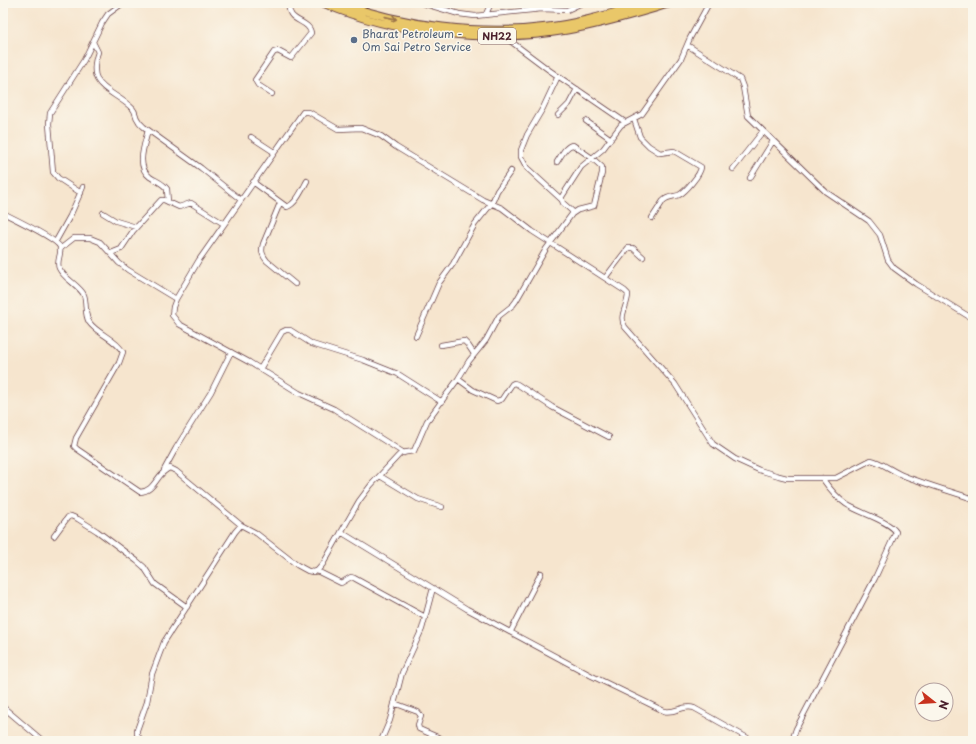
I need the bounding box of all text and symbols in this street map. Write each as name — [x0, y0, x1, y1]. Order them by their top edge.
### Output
one-way arrow — [384, 14, 397, 22]
place label: Bharat Petroleum - Om Sai Petro Service — [362, 25, 471, 55]
road number: NH22 — [478, 28, 516, 44]
marker: Bharat Petroleum - Om Sai Petro Service — [349, 35, 359, 45]
north arrow — [914, 682, 954, 722]
text: N — [935, 698, 953, 712]

